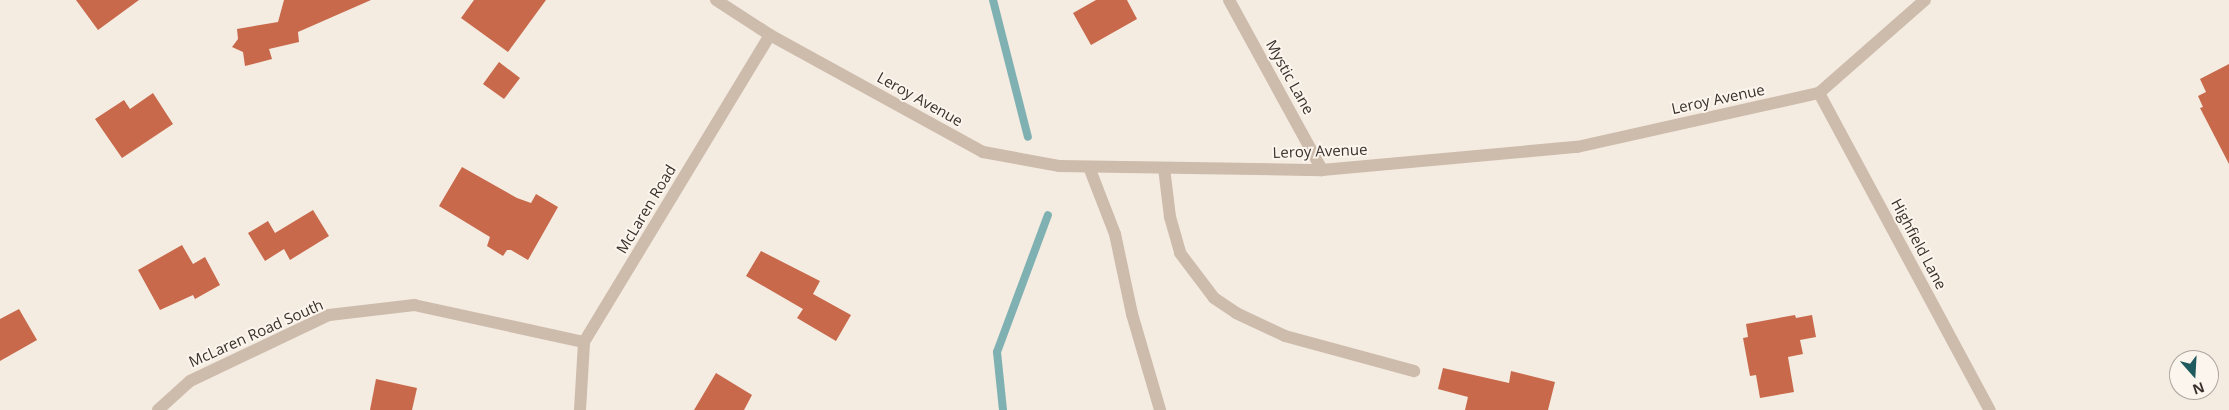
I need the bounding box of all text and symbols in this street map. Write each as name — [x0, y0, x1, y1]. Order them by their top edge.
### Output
street label: Mystic Lane — [1262, 37, 1318, 117]
street label: Leroy Avenue — [874, 68, 966, 130]
street label: Leroy Avenue — [1670, 80, 1766, 118]
street label: Leroy Avenue — [1272, 140, 1368, 162]
street label: McLaren Road — [612, 161, 680, 257]
street label: Highfield Lane — [1888, 196, 1950, 292]
street label: McLaren Road South — [186, 295, 326, 371]
north arrow — [2169, 350, 2219, 400]
text: N — [2190, 378, 2207, 400]

